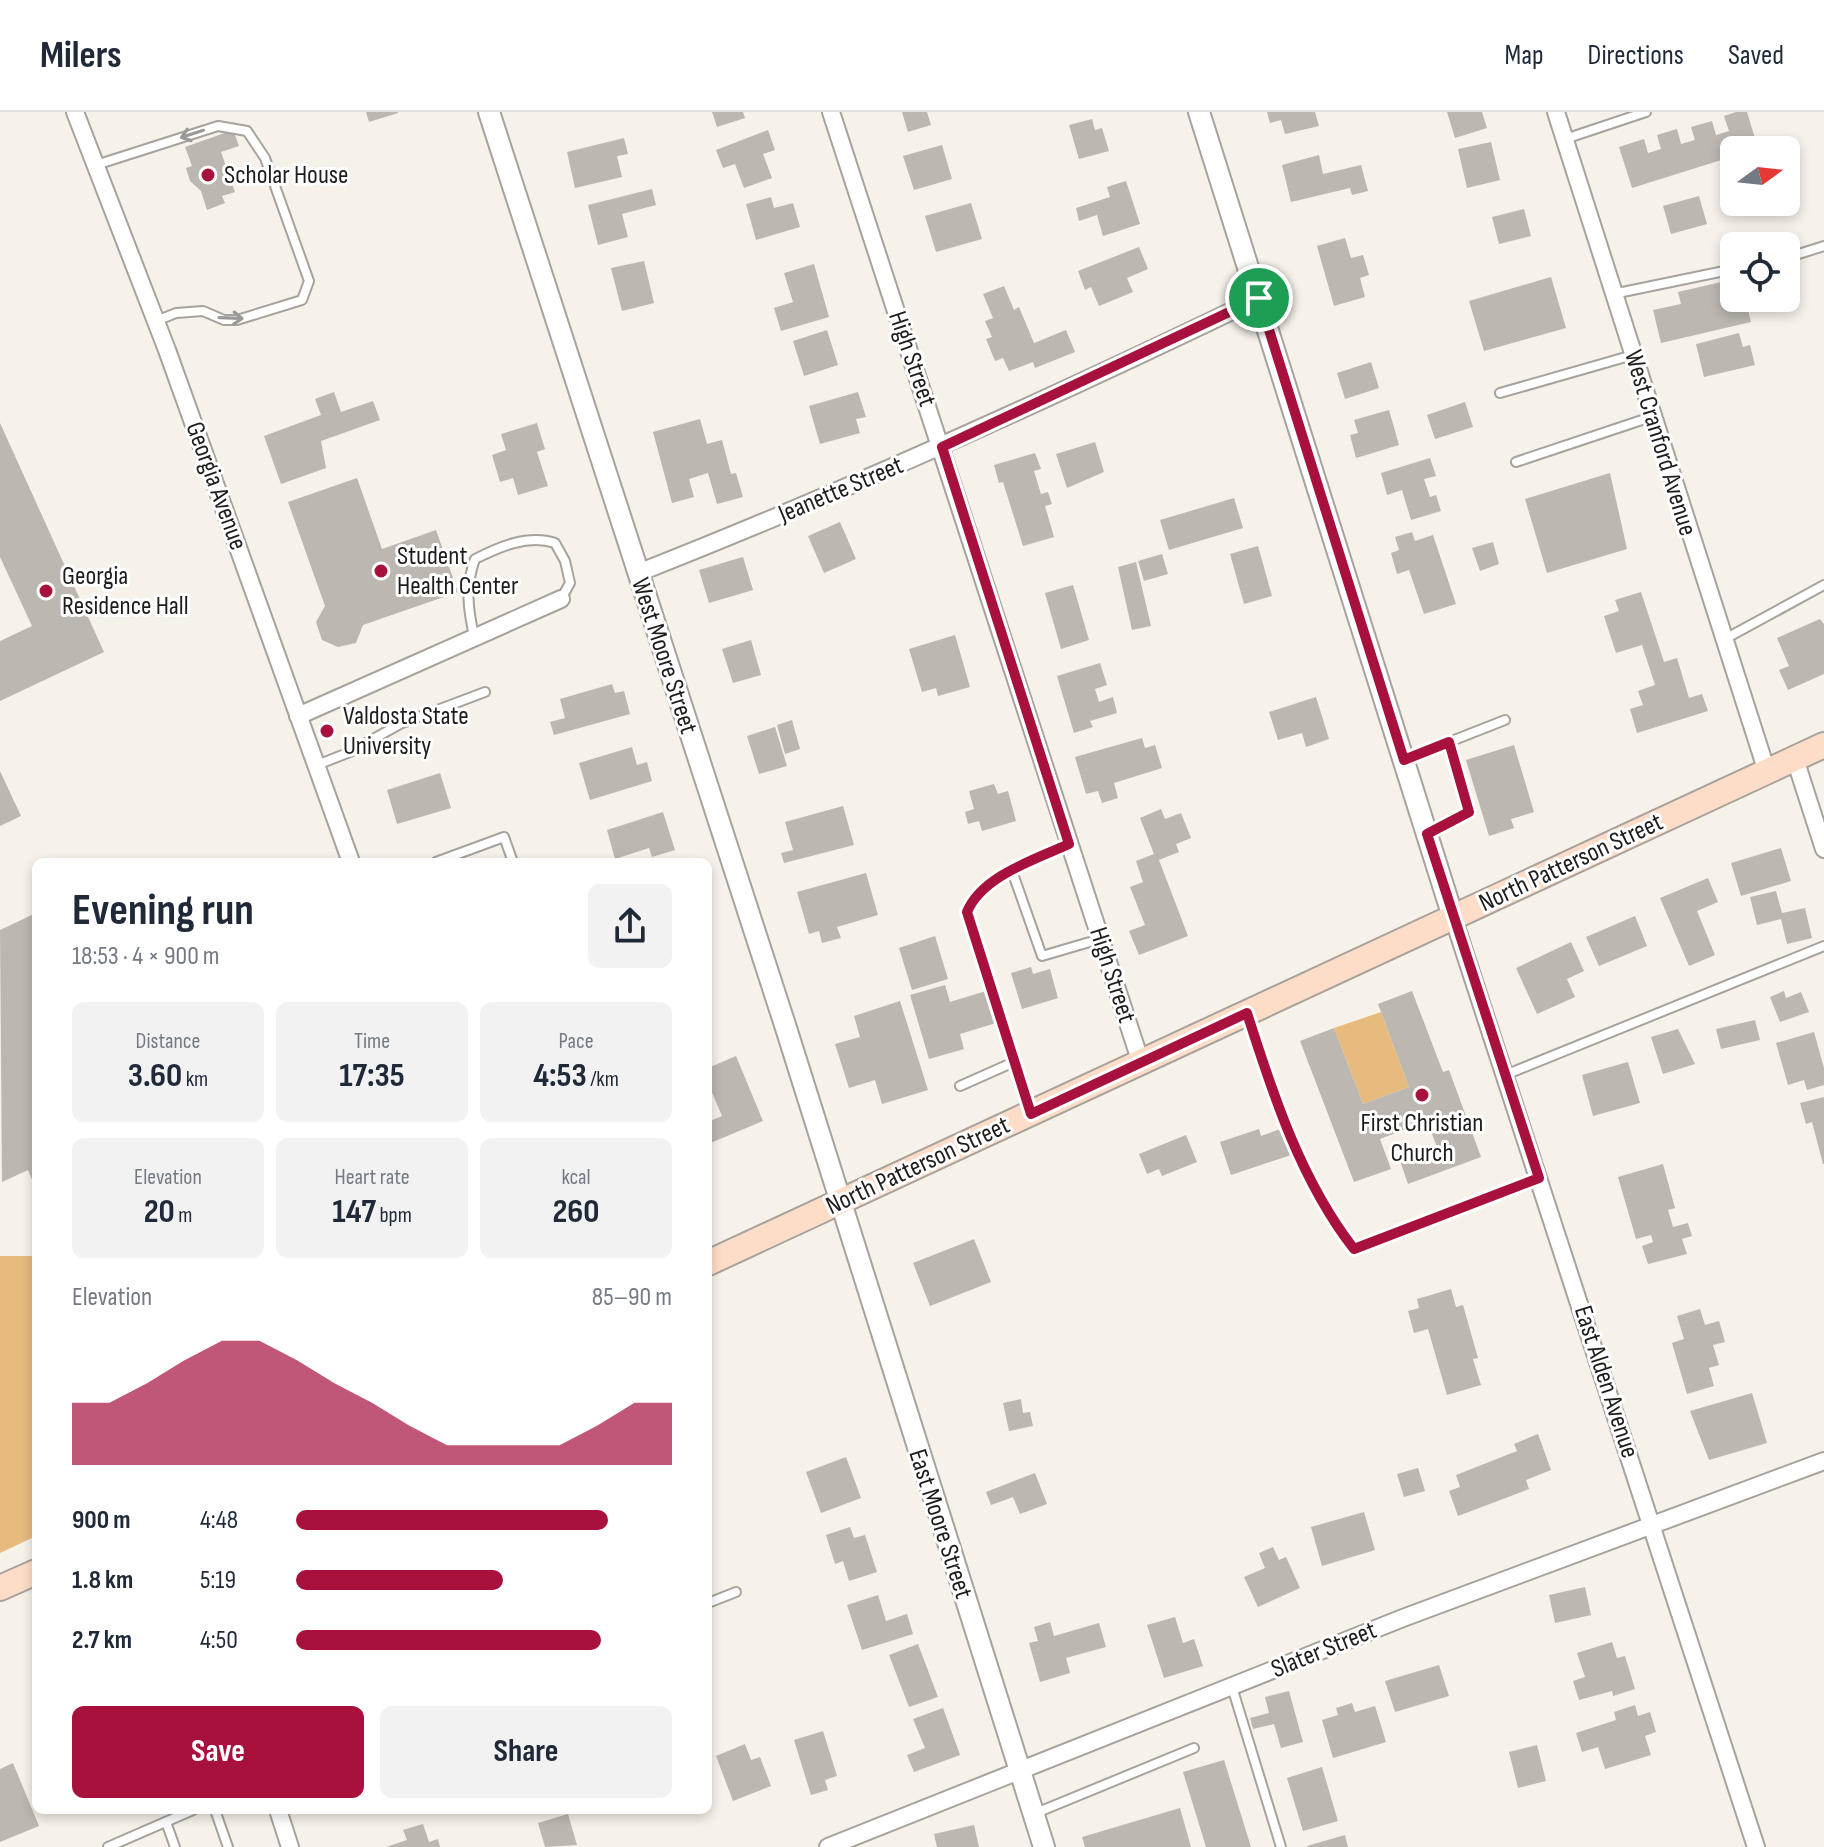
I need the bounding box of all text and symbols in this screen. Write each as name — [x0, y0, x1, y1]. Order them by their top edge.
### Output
text: Milers — [40, 33, 122, 78]
text: Map — [1505, 39, 1544, 72]
text: Directions — [1588, 39, 1684, 72]
text: Saved — [1728, 39, 1784, 72]
one-way arrow — [179, 127, 205, 142]
north arrow — [1720, 136, 1800, 216]
map controls — [1720, 136, 1800, 312]
place label: Scholar House — [224, 160, 349, 191]
marker: Scholar House — [199, 166, 217, 184]
button: locate — [1720, 232, 1800, 312]
pin — [1225, 264, 1293, 332]
icon: arrive — [1237, 276, 1281, 320]
street label: High Street — [881, 307, 943, 411]
one-way arrow — [217, 310, 243, 325]
street label: West Cranford Avenue — [1617, 346, 1703, 540]
street label: Georgia Avenue — [179, 418, 253, 554]
street label: Jeanette Street — [773, 450, 908, 531]
place label: Student Health Center — [397, 541, 519, 602]
place label: Georgia Residence Hall — [62, 561, 189, 622]
marker: Student Health Center — [372, 562, 390, 580]
street label: West Moore Street — [624, 574, 704, 738]
marker: Georgia Residence Hall — [37, 582, 55, 600]
place label: Valdosta State University — [343, 701, 469, 762]
marker: Valdosta State University — [318, 722, 336, 740]
street label: North Patterson Street — [1474, 807, 1668, 919]
text: Evening run — [72, 884, 254, 937]
button: share — [588, 884, 672, 968]
street label: High Street — [1082, 923, 1142, 1027]
text: 18:53 · 4 × 900 m — [72, 941, 220, 972]
text: Distance — [136, 1028, 200, 1055]
text: Time — [354, 1028, 390, 1055]
text: Pace — [558, 1028, 594, 1055]
text: 3.60 — [128, 1055, 182, 1096]
text: 17:35 — [339, 1055, 405, 1096]
text: 4:53 — [533, 1055, 587, 1096]
text: km — [182, 1066, 208, 1093]
text: /km — [587, 1066, 619, 1093]
marker: First Christian Church — [1413, 1086, 1431, 1104]
place label: First Christian Church — [1361, 1108, 1483, 1169]
street label: North Patterson Street — [821, 1110, 1015, 1222]
text: Elevation — [134, 1164, 202, 1191]
text: Heart rate — [334, 1164, 410, 1191]
text: kcal — [561, 1164, 591, 1191]
text: 20 — [144, 1191, 175, 1232]
text: 147 — [332, 1191, 376, 1232]
text: 260 — [552, 1191, 600, 1232]
text: m — [175, 1202, 192, 1229]
text: bpm — [376, 1202, 412, 1229]
text: Elevation — [72, 1282, 152, 1313]
text: 85–90 m — [592, 1282, 672, 1313]
street label: East Alden Avenue — [1567, 1302, 1645, 1462]
street label: East Moore Street — [901, 1445, 979, 1603]
text: 900 m — [72, 1505, 130, 1536]
text: 4:48 — [200, 1505, 238, 1536]
text: 1.8 km — [72, 1565, 133, 1596]
text: 5:19 — [200, 1565, 236, 1596]
street label: Slater Street — [1267, 1615, 1381, 1685]
text: 2.7 km — [72, 1625, 132, 1656]
text: 4:50 — [200, 1625, 238, 1656]
button: Save — [72, 1706, 364, 1798]
button: Share — [380, 1706, 672, 1798]

